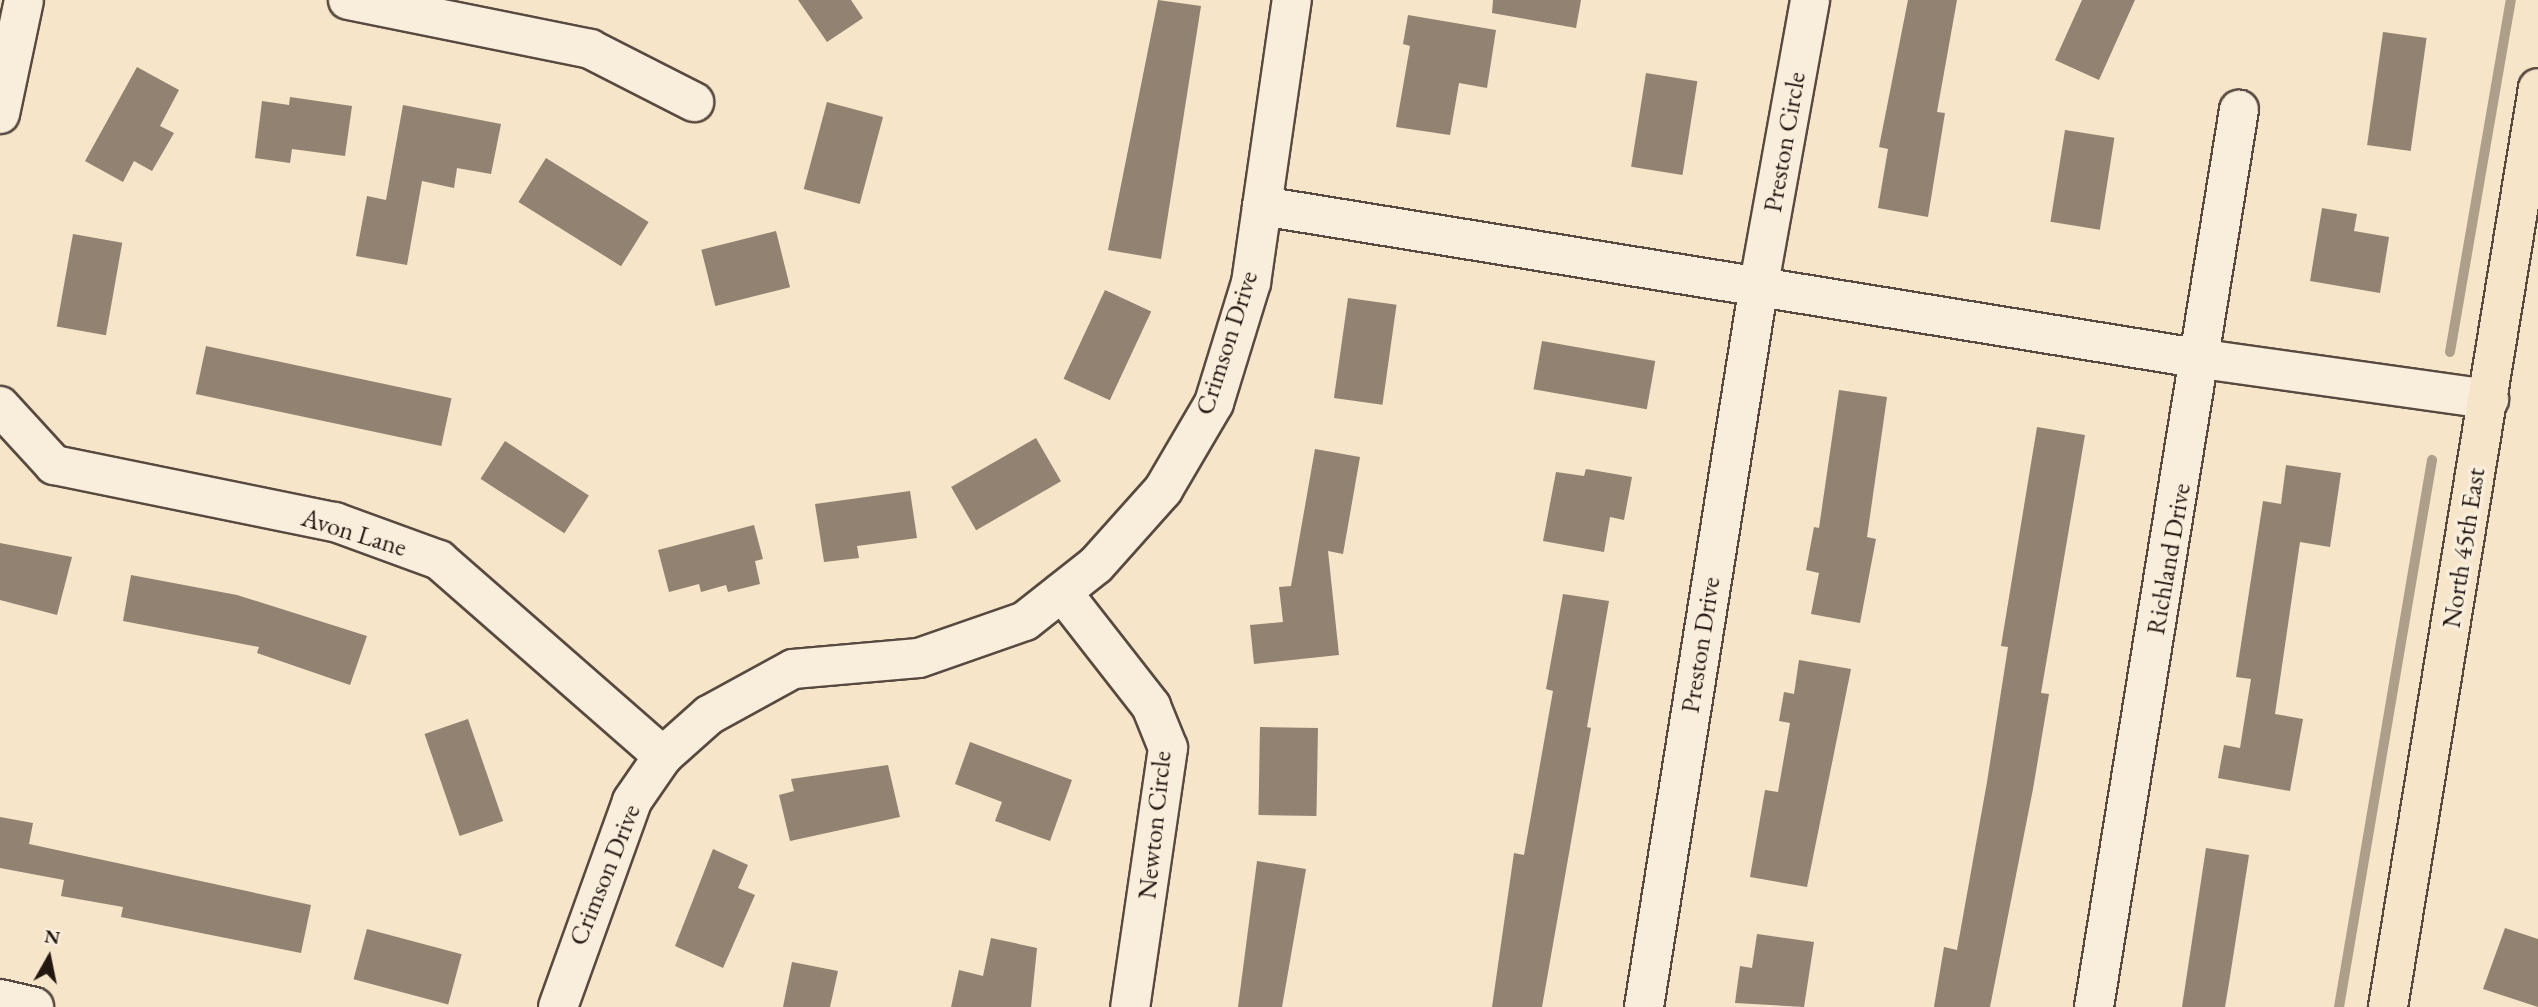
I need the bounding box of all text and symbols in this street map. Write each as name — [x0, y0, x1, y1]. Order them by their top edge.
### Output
street label: Preston Circle — [1757, 69, 1813, 215]
street label: Crimson Drive — [1189, 267, 1265, 419]
street label: North 45th East — [2436, 466, 2492, 630]
street label: Richland Drive — [2140, 481, 2198, 637]
street label: Avon Lane — [298, 502, 410, 564]
street label: Preston Drive — [1675, 575, 1727, 715]
street label: Newton Circle — [1132, 749, 1178, 901]
street label: Crimson Drive — [563, 800, 647, 950]
north arrow — [14, 923, 84, 993]
text: N — [43, 923, 62, 950]

